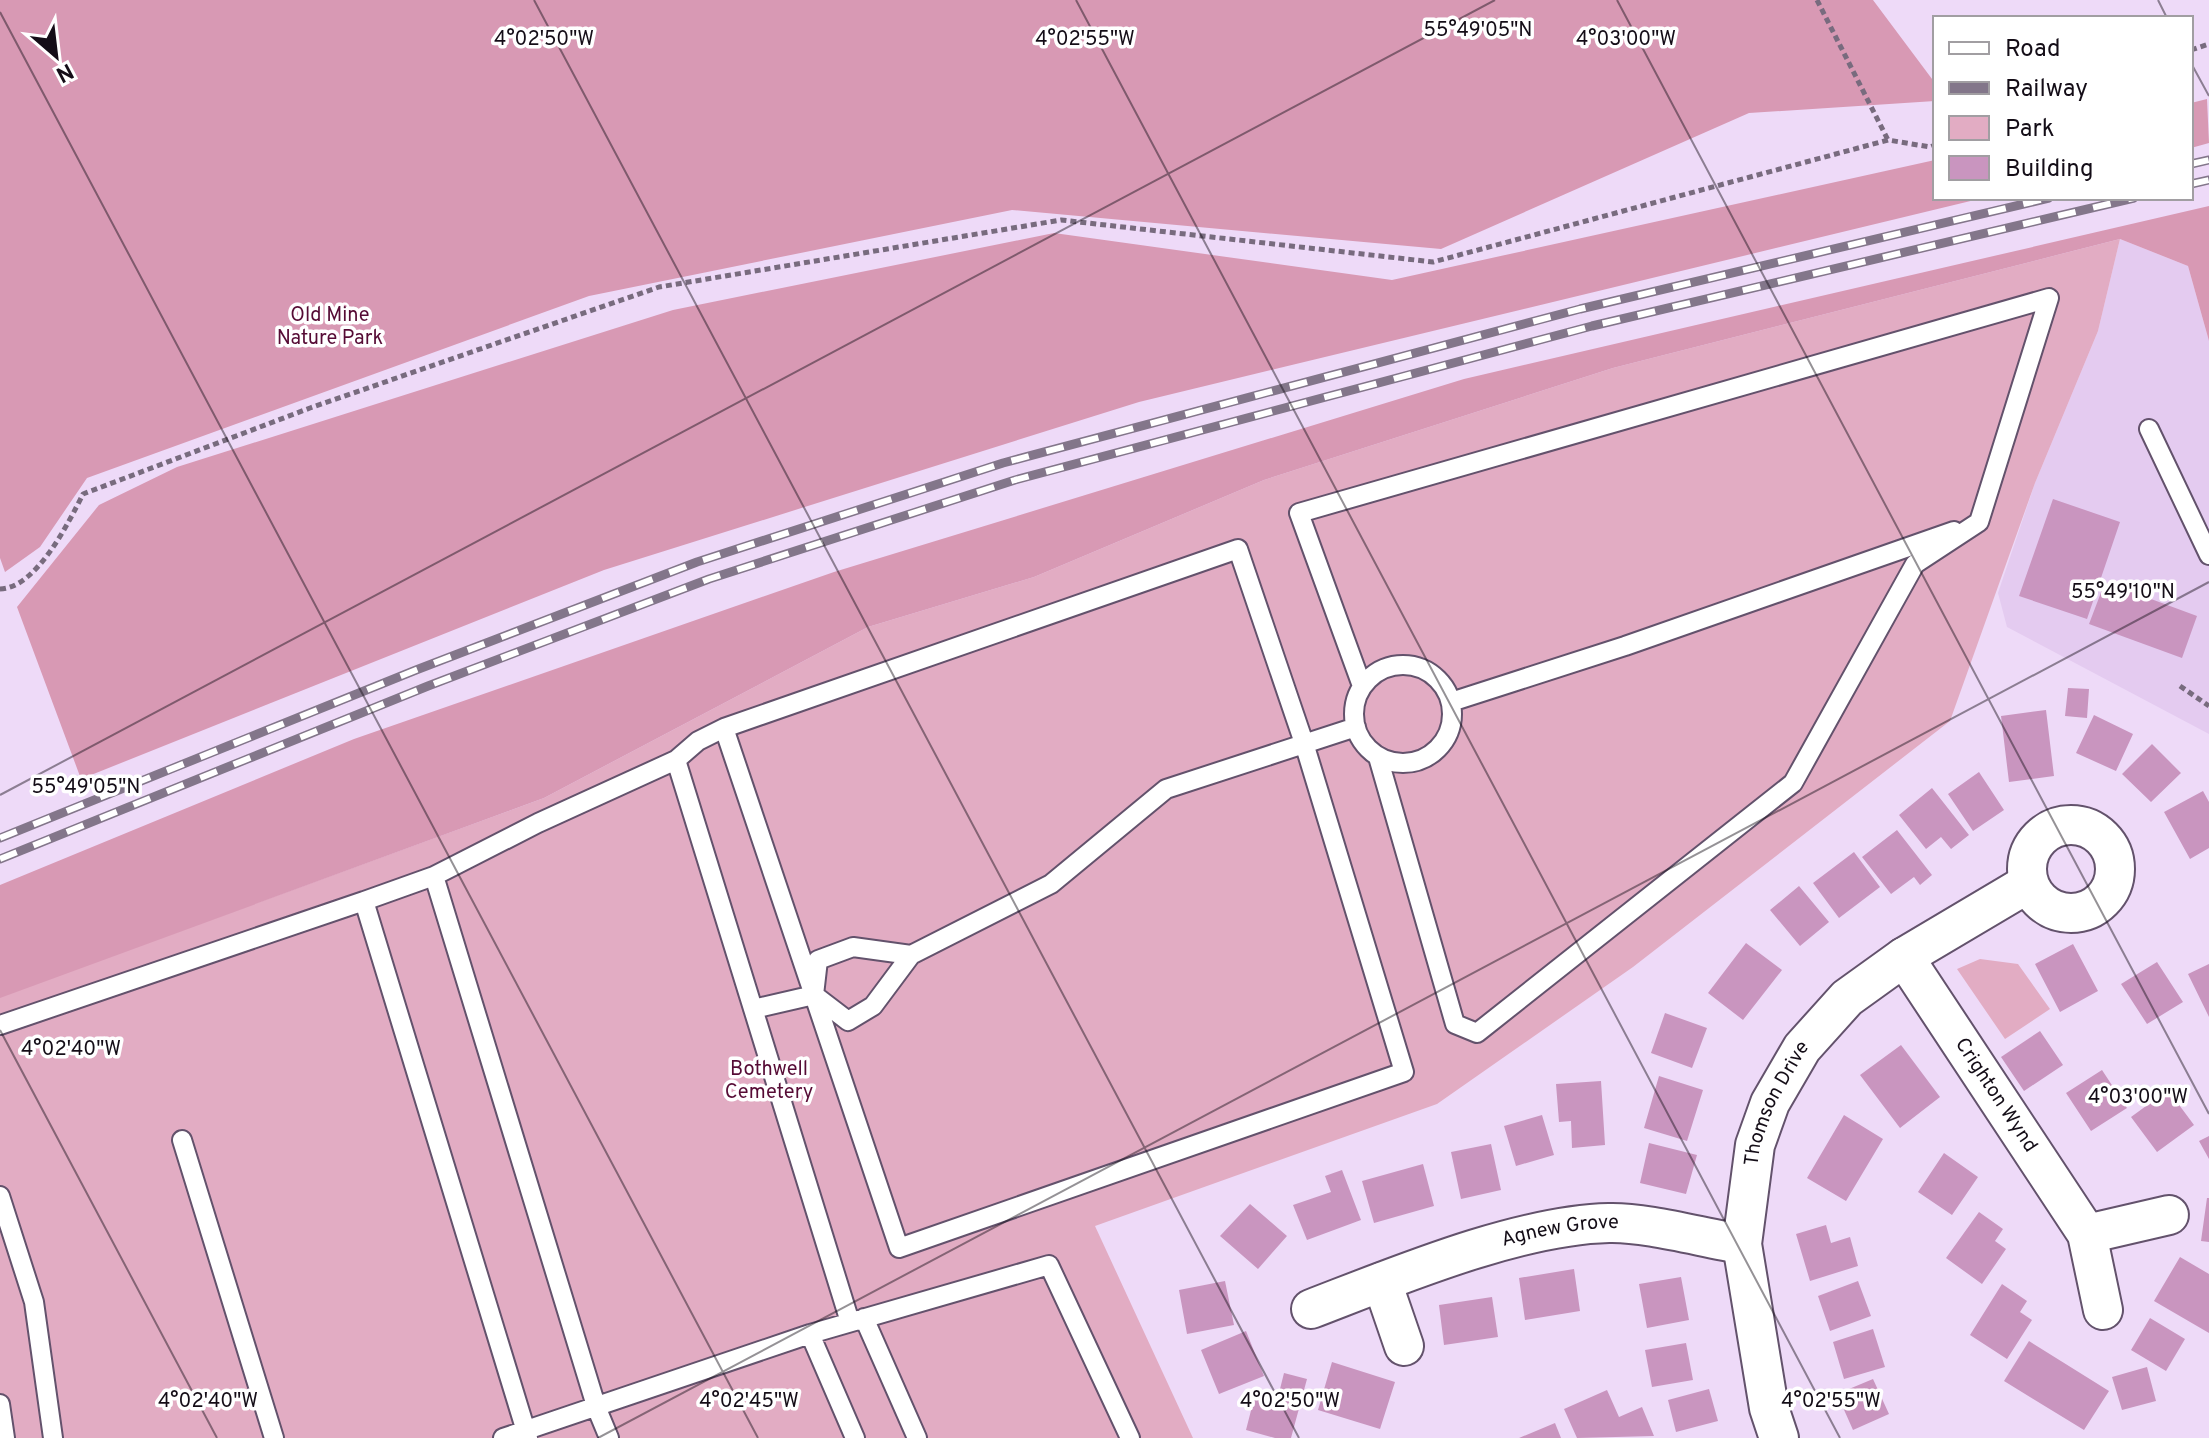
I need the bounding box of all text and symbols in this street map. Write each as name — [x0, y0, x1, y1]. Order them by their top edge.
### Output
north arrow — [16, 16, 96, 96]
legend — [1933, 16, 2193, 200]
text: 55°49'05"N — [1424, 18, 1532, 44]
text: 4°02'50"W — [494, 27, 594, 53]
text: 4°02'55"W — [1035, 27, 1135, 53]
text: 4°03'00"W — [1576, 27, 1676, 53]
text: Road — [2005, 35, 2061, 65]
text: N — [51, 56, 78, 87]
text: Railway — [2005, 75, 2088, 105]
text: Park — [2005, 115, 2055, 145]
text: Building — [2005, 155, 2094, 185]
park label: Old Mine Nature Park — [277, 303, 383, 352]
text: 55°49'10"N — [2071, 580, 2175, 606]
text: 55°49'05"N — [32, 775, 140, 801]
street label: Crighton Wynd — [1948, 1033, 2043, 1158]
street label: Thomson Drive — [1739, 1035, 1815, 1168]
text: 4°02'40"W — [21, 1037, 121, 1063]
park label: Bothwell Cemetery — [725, 1057, 813, 1106]
text: 4°03'00"W — [2088, 1085, 2188, 1111]
street label: Agnew Grove — [1499, 1210, 1619, 1254]
text: 4°02'40"W — [158, 1389, 258, 1415]
text: 4°02'45"W — [699, 1389, 799, 1415]
text: 4°02'50"W — [1240, 1389, 1340, 1415]
text: 4°02'55"W — [1781, 1389, 1881, 1415]

